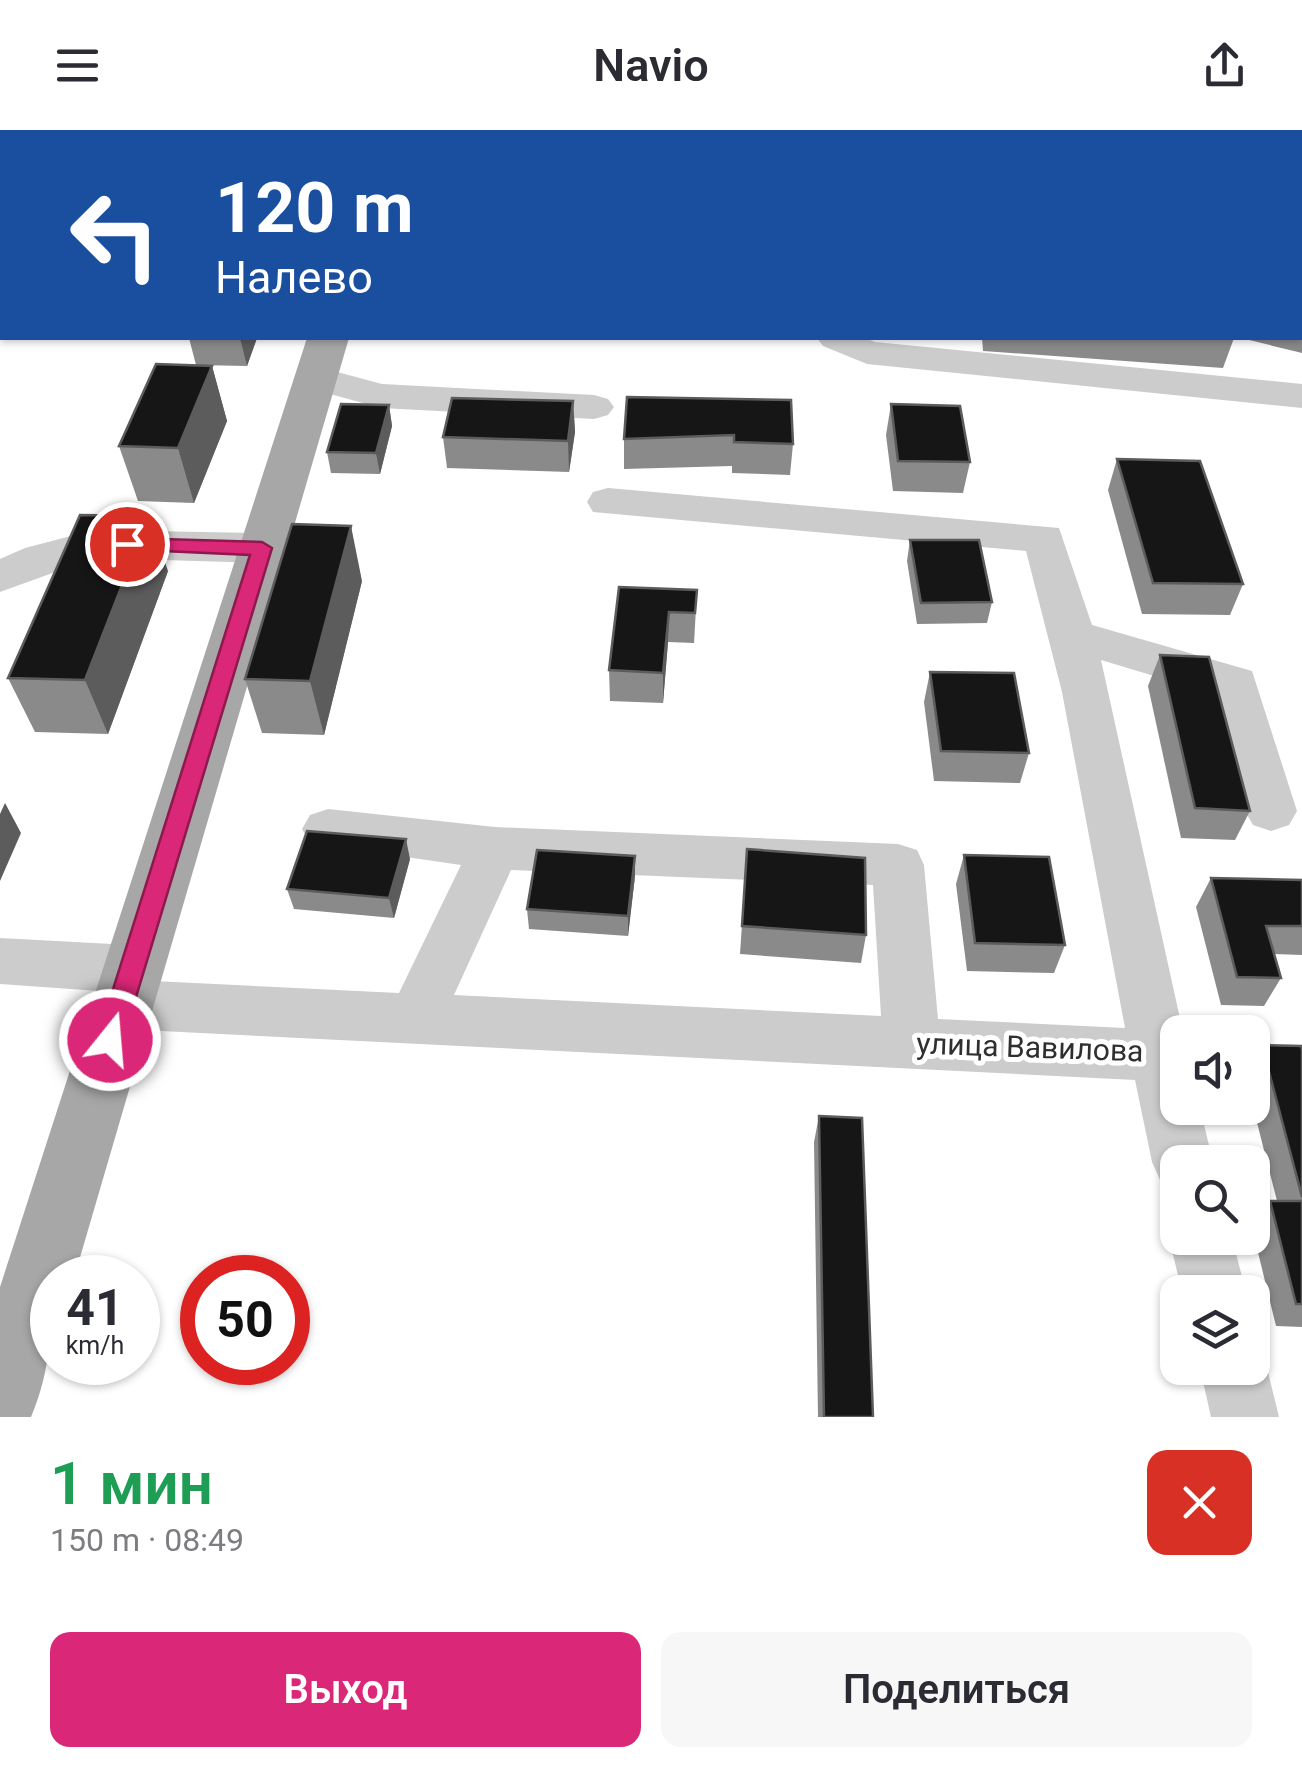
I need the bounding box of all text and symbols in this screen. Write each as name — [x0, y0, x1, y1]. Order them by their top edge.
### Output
icon: menu — [50, 38, 105, 93]
icon: share — [1197, 38, 1252, 93]
text: Navio — [593, 39, 709, 92]
text: 120 m — [215, 167, 414, 249]
icon: left — [50, 170, 180, 300]
text: Налево — [215, 251, 373, 304]
pin — [85, 502, 170, 587]
icon: arrive — [100, 517, 155, 572]
position arrow — [58, 988, 162, 1092]
map controls — [1160, 1015, 1270, 1385]
button: sound — [1160, 1015, 1270, 1125]
street label: улица Вавилова — [916, 1026, 1144, 1068]
button: search — [1160, 1145, 1270, 1255]
speed limit sign: 50 — [180, 1255, 310, 1385]
button: layers — [1160, 1275, 1270, 1385]
text: 41 — [66, 1279, 124, 1337]
text: km/h — [66, 1331, 124, 1360]
text: 1 мин — [50, 1448, 213, 1519]
button: close — [1147, 1450, 1252, 1555]
text: 150 m · 08:49 — [50, 1521, 244, 1559]
button: Выход — [50, 1632, 641, 1747]
button: Поделиться — [661, 1632, 1252, 1747]

